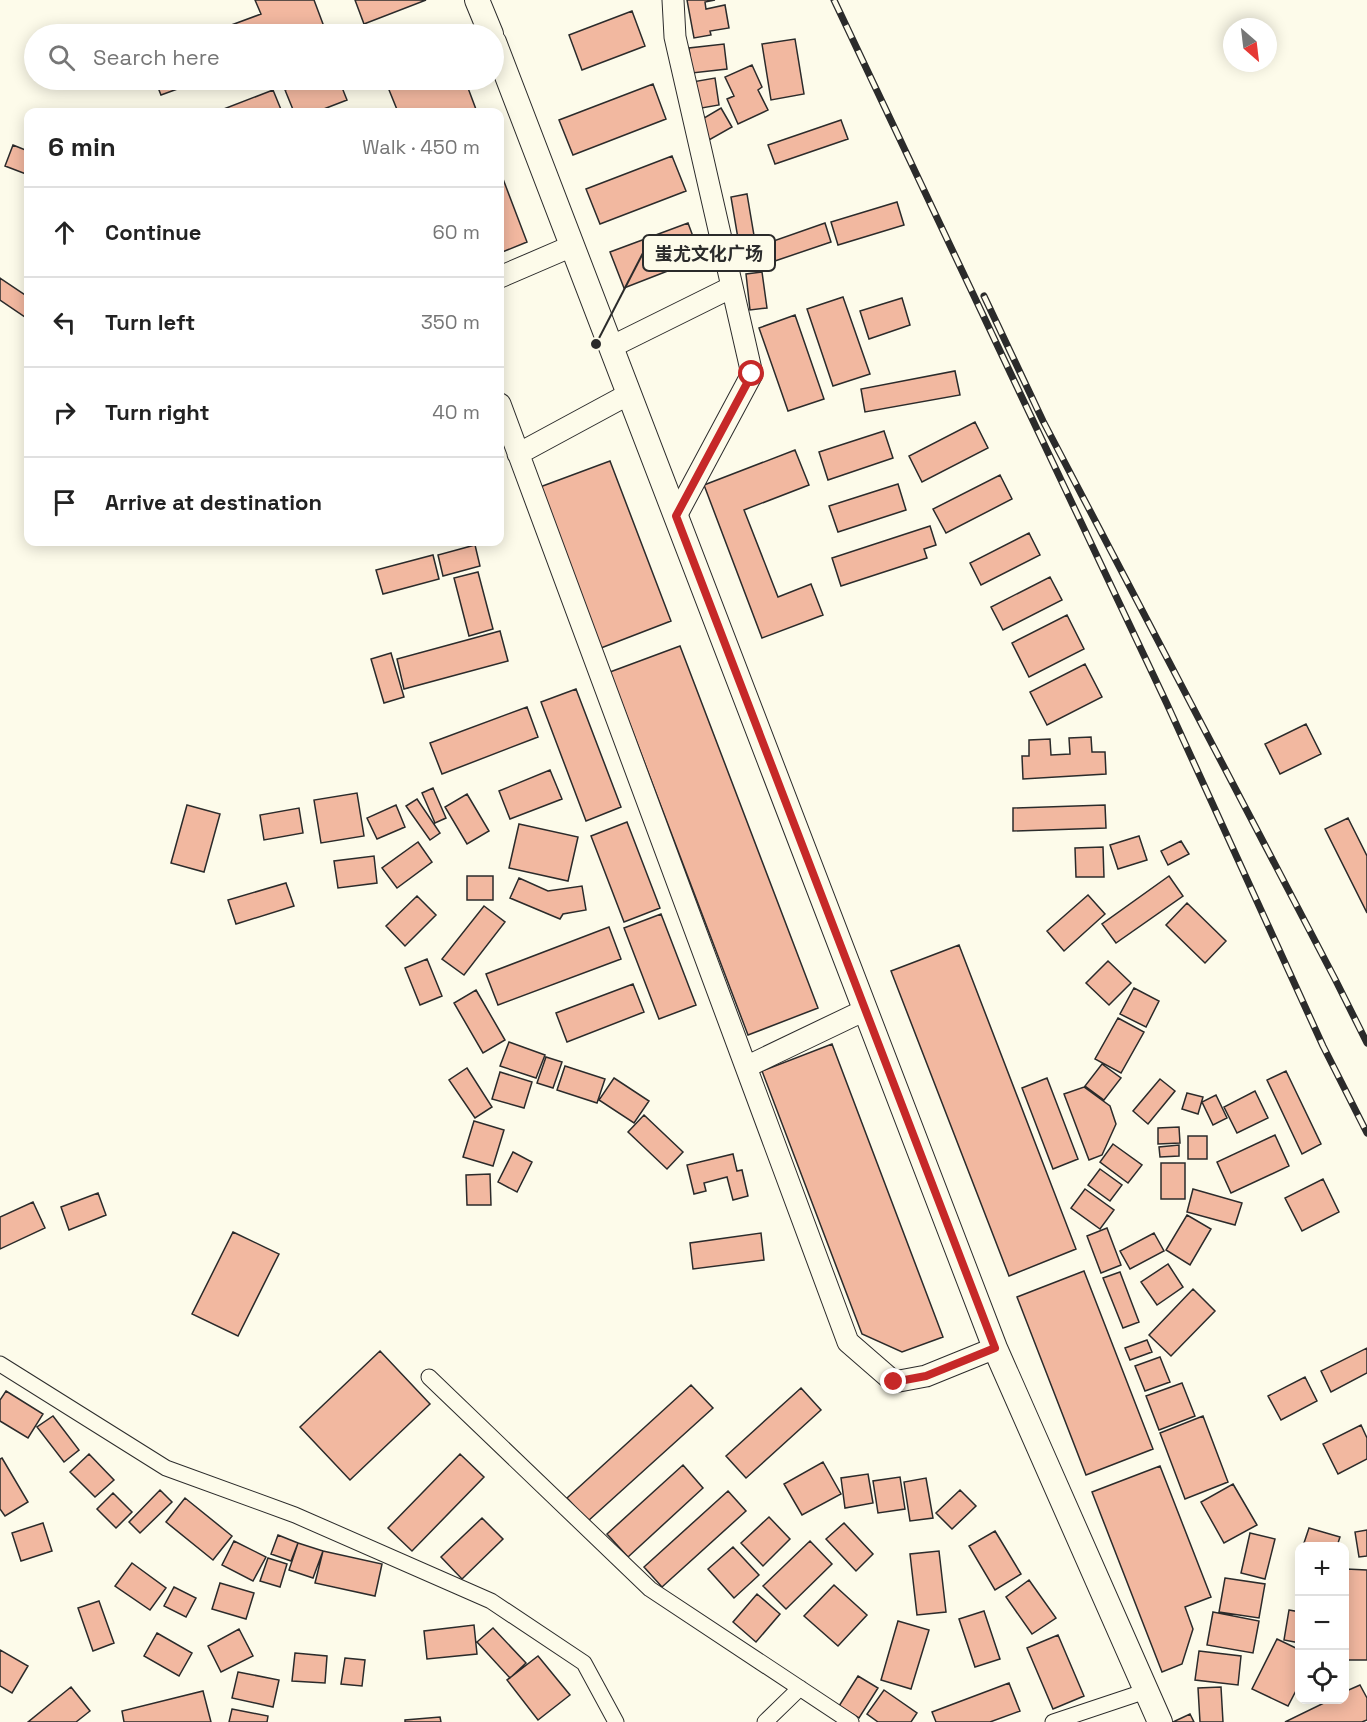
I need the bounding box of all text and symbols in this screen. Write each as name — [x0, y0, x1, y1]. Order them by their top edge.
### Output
north arrow — [1223, 18, 1277, 72]
search box — [24, 24, 504, 90]
icon: search — [45, 41, 78, 74]
text: Search here — [93, 43, 220, 71]
text: 6 min — [48, 130, 116, 164]
text: Walk · 450 m — [362, 134, 480, 160]
icon: ahead — [48, 216, 81, 249]
text: Continue — [105, 218, 201, 246]
text: 60 m — [433, 219, 480, 245]
callout: 蚩尤文化广场 — [643, 235, 775, 271]
text: 蚩尤文化广场 — [655, 242, 763, 265]
icon: left — [48, 306, 81, 339]
text: Turn left — [105, 308, 195, 336]
text: 350 m — [421, 309, 480, 335]
route start — [738, 360, 764, 386]
icon: right — [48, 396, 81, 429]
text: Turn right — [105, 398, 210, 426]
text: 40 m — [432, 399, 480, 425]
icon: arrive — [48, 486, 81, 519]
text: Arrive at destination — [105, 488, 322, 516]
route end — [880, 1368, 906, 1394]
map controls — [1295, 1542, 1349, 1704]
button: + — [1295, 1542, 1349, 1596]
button: − — [1295, 1596, 1349, 1650]
button: locate — [1295, 1650, 1349, 1704]

